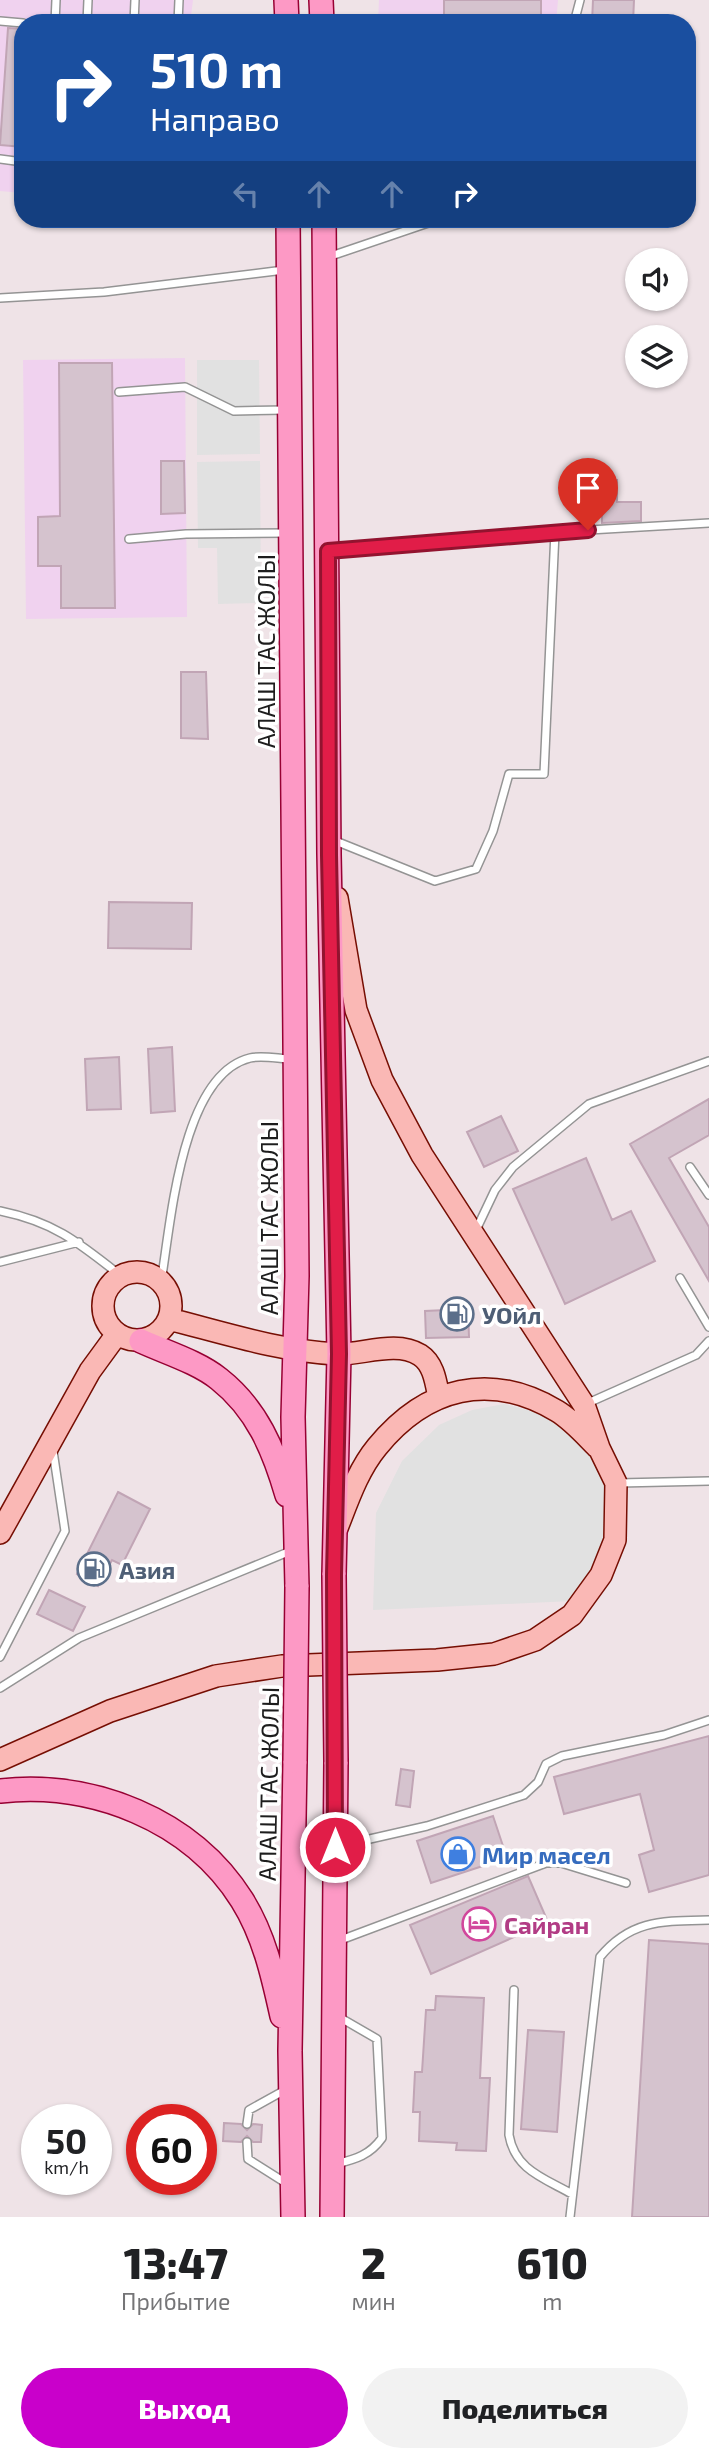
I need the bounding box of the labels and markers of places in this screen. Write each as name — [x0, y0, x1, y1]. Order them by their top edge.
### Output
pin — [558, 458, 618, 530]
fuel station icon: УОйл — [438, 1295, 476, 1333]
place label: УОйл — [482, 1300, 541, 1329]
fuel station icon: Азия — [75, 1550, 113, 1588]
place label: Азия — [119, 1555, 175, 1584]
shop icon: Мир масел — [439, 1835, 477, 1873]
place label: Мир масел — [482, 1840, 611, 1869]
hotel icon: Сайран — [460, 1905, 498, 1943]
place label: Сайран — [504, 1910, 589, 1939]

